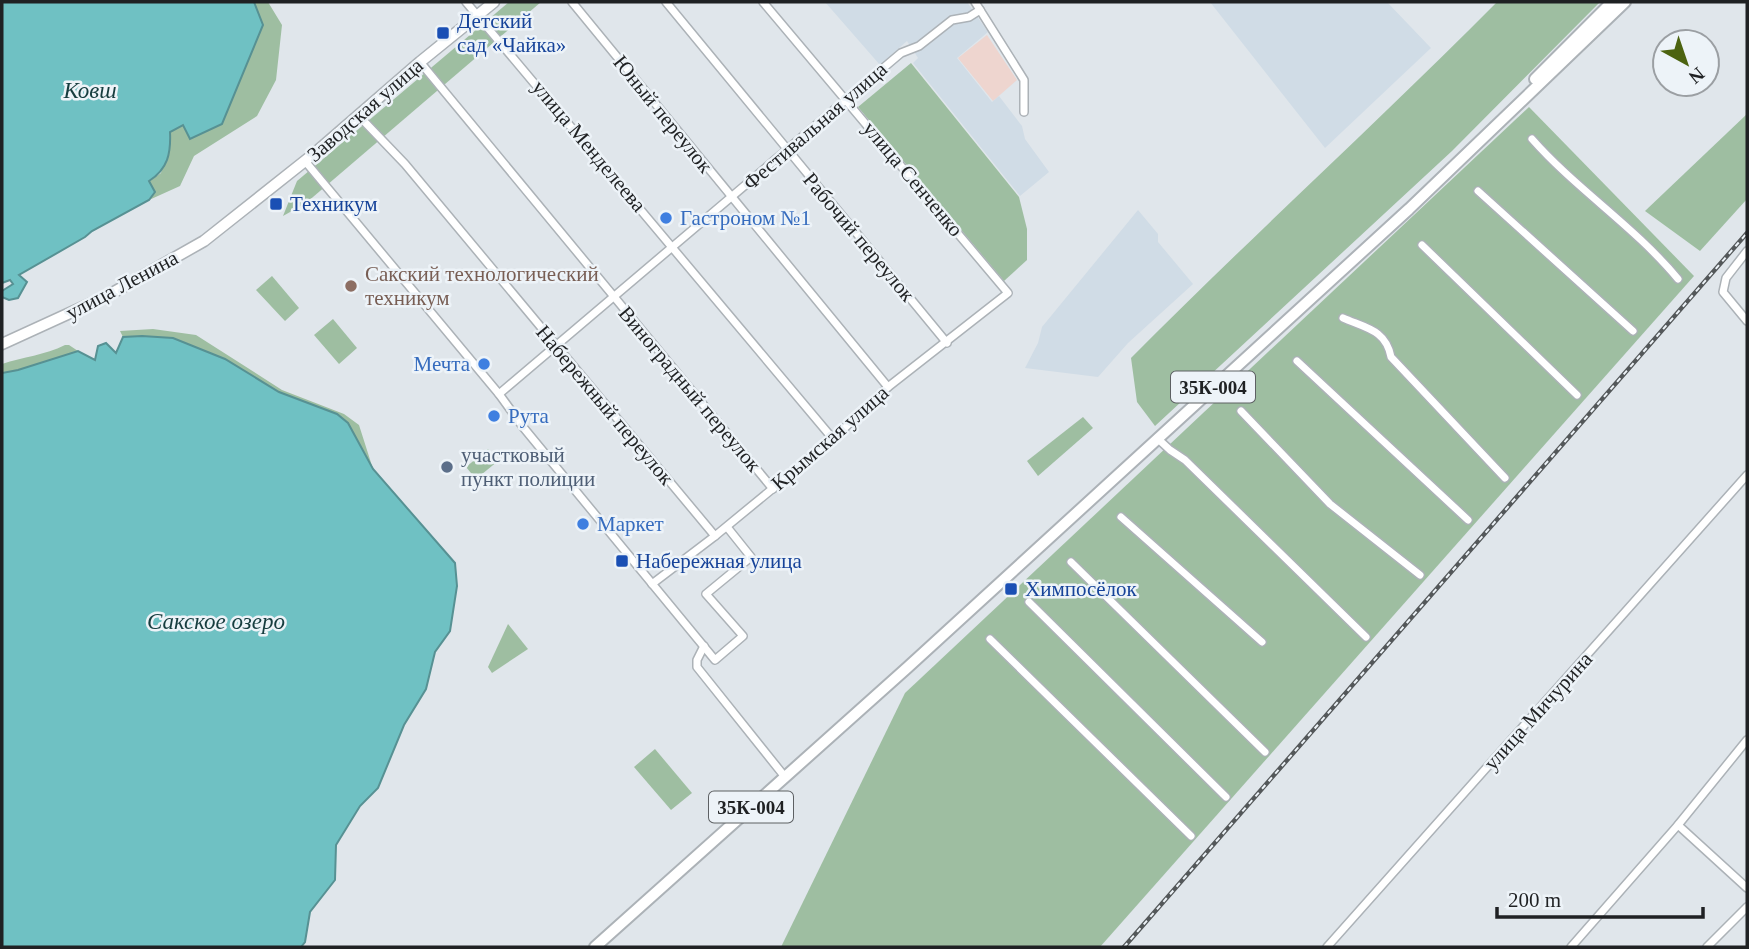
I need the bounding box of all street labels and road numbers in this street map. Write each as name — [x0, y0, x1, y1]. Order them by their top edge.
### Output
street label: Юный переулок — [608, 50, 718, 178]
street label: Заводская улица — [302, 53, 428, 167]
street label: Фестивальная улица — [738, 57, 892, 195]
street label: улица Менделеева — [527, 75, 651, 217]
street label: улица Сенченко — [858, 117, 968, 241]
street label: Рабочий переулок — [798, 168, 920, 307]
street label: улица Ленина — [62, 245, 183, 325]
street label: Виноградный переулок — [614, 301, 767, 477]
street label: Набережный переулок — [531, 320, 679, 490]
road number: 35К-004 — [1171, 372, 1255, 402]
street label: Крымская улица — [767, 380, 894, 495]
street label: улица Мичурина — [1479, 647, 1598, 775]
road number: 35К-004 — [709, 792, 793, 822]

